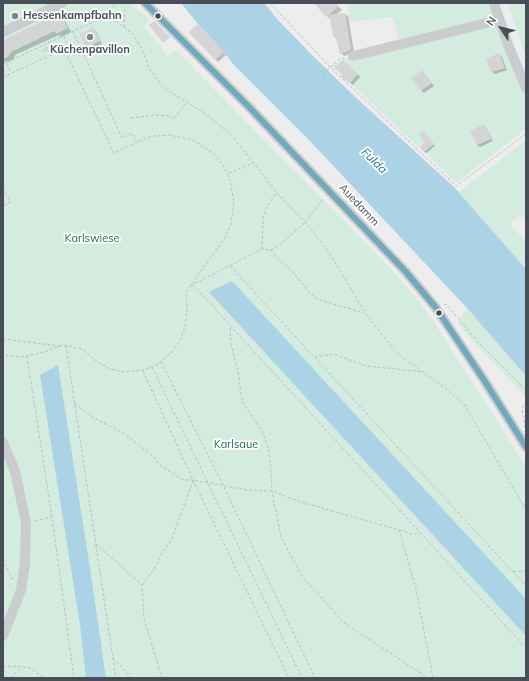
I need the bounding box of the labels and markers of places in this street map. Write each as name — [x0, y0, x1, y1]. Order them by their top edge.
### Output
place label: Hessenkampfbahn — [23, 9, 122, 23]
marker: Hessenkampfbahn — [10, 11, 20, 21]
unlabelled marker — [153, 11, 163, 21]
marker: Küchenpavillon — [85, 32, 95, 42]
place label: Küchenpavillon — [50, 43, 130, 57]
unlabelled marker — [434, 308, 444, 318]

